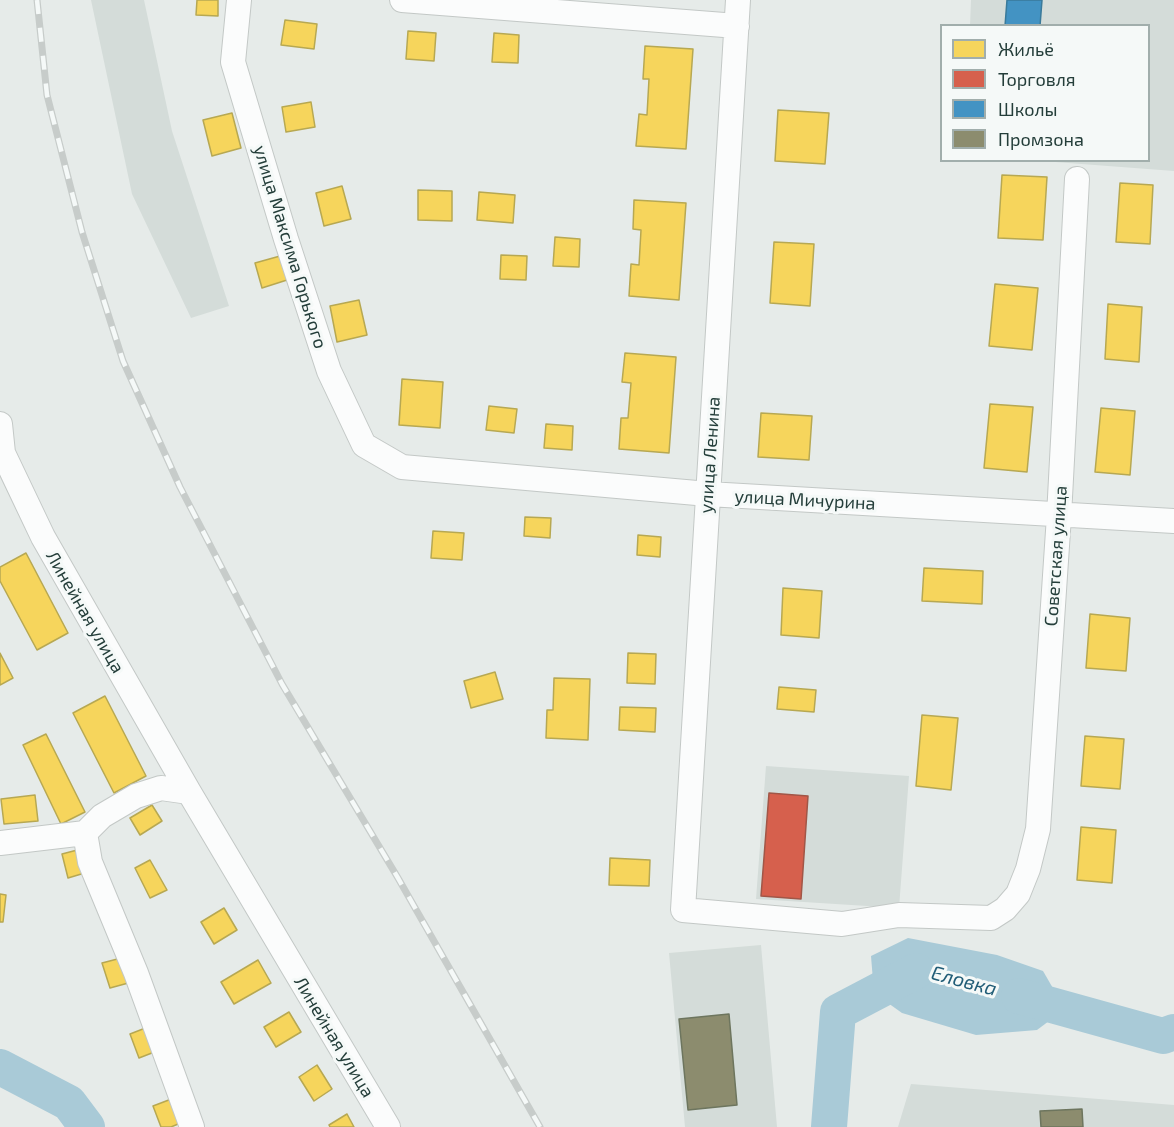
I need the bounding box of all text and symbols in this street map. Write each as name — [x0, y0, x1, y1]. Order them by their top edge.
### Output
legend — [940, 24, 1150, 162]
text: Жильё — [998, 38, 1054, 60]
text: Торговля — [998, 68, 1076, 90]
text: Школы — [998, 98, 1058, 120]
text: Промзона — [998, 128, 1084, 150]
street label: улица Максима Горького — [249, 143, 331, 351]
street label: улица Ленина — [695, 396, 725, 514]
street label: Советская улица — [1040, 485, 1072, 627]
street label: улица Мичурина — [734, 486, 876, 514]
street label: Линейная улица — [41, 547, 129, 677]
water label: Еловка — [929, 961, 999, 1001]
street label: Линейная улица — [289, 972, 379, 1102]

